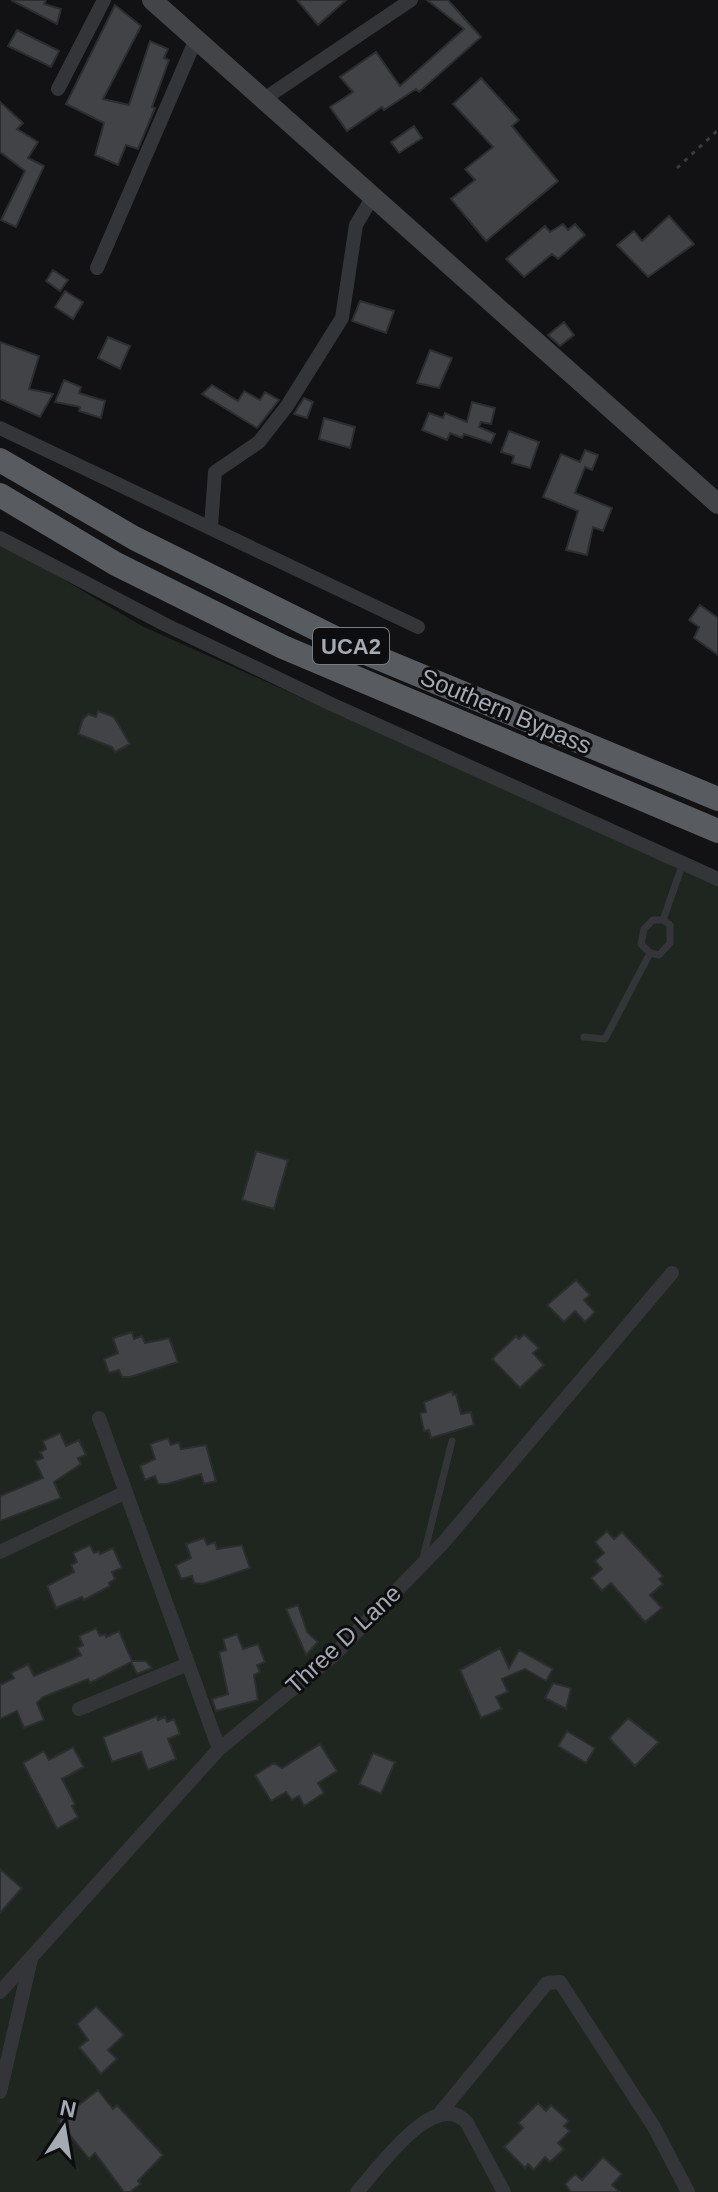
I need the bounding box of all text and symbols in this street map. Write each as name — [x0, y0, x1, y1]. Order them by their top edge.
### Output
road number: UCA2 — [313, 628, 389, 664]
street label: Southern Bypass — [417, 663, 595, 759]
street label: Three D Lane — [280, 1579, 406, 1699]
north arrow — [24, 2088, 104, 2168]
text: N — [58, 2095, 78, 2123]

